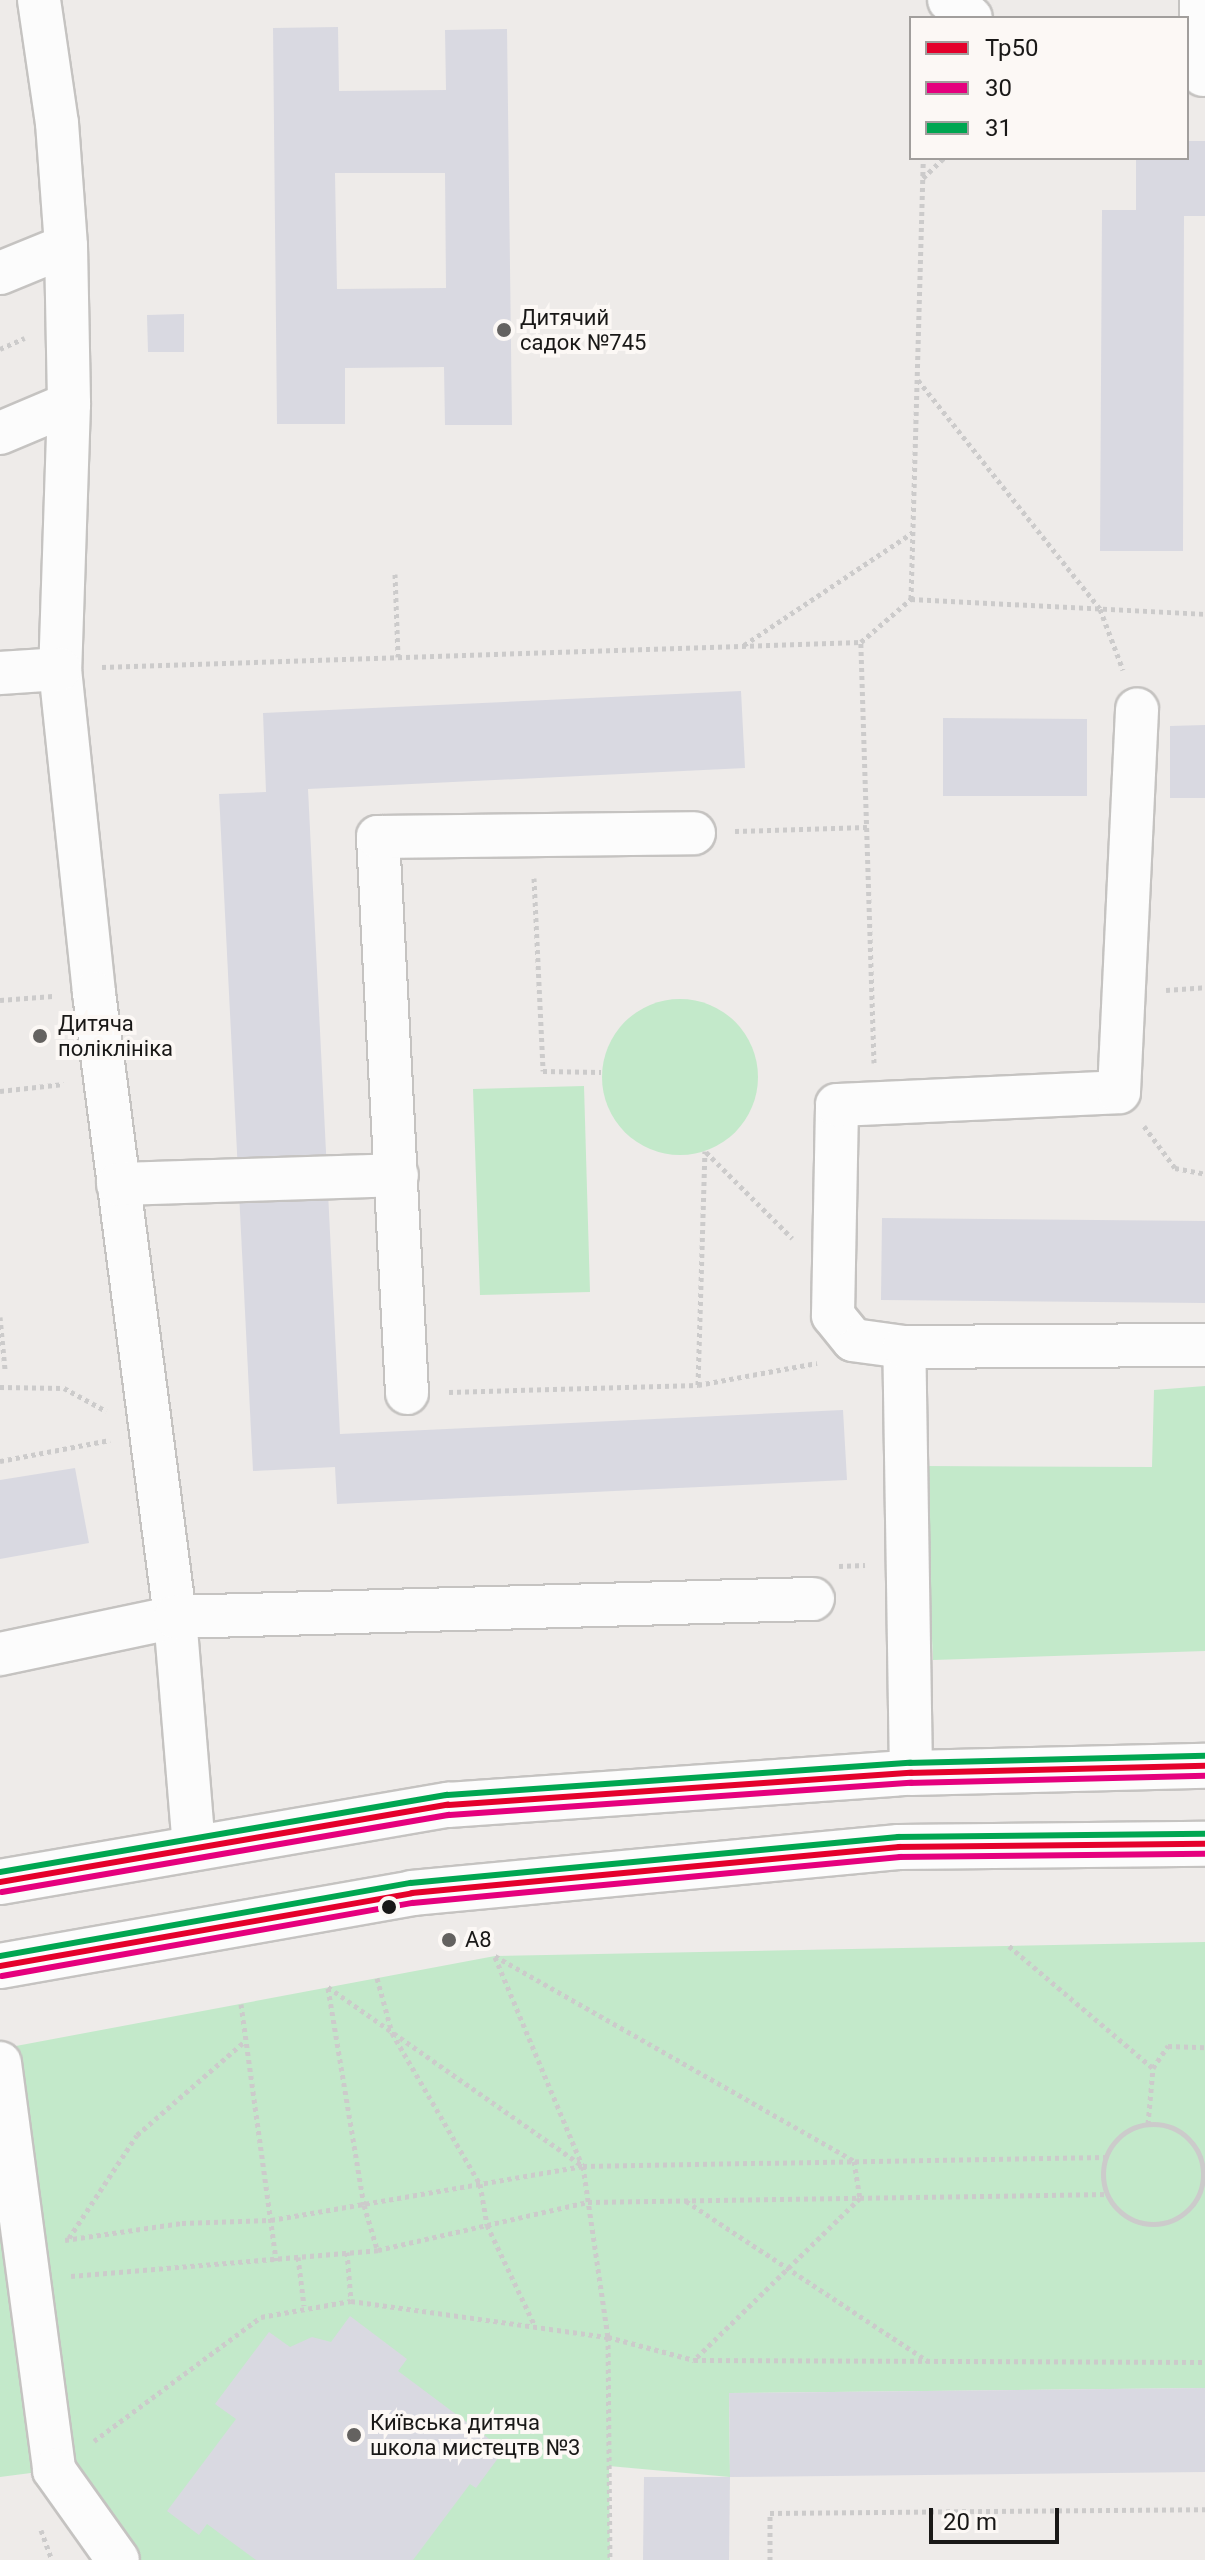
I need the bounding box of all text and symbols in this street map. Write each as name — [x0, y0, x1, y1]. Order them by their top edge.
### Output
legend — [909, 16, 1189, 160]
text: Тр50 — [985, 34, 1039, 62]
text: 30 — [985, 74, 1012, 102]
text: 31 — [985, 114, 1012, 142]
place label: Дитячий садок №745 — [520, 304, 646, 356]
marker: Дитячий садок №745 — [495, 321, 513, 339]
place label: Дитяча поліклініка — [58, 1010, 173, 1062]
marker: Дитяча поліклініка — [29, 1025, 51, 1047]
unlabelled marker — [381, 1899, 397, 1915]
place label: А8 — [465, 1927, 492, 1953]
marker: А8 — [440, 1931, 458, 1949]
place label: Київська дитяча школа мистецтв №3 — [370, 2409, 580, 2460]
marker: Київська дитяча школа мистецтв №3 — [345, 2426, 363, 2444]
scale bar — [933, 2492, 1063, 2542]
text: 20 m — [943, 2508, 997, 2536]

